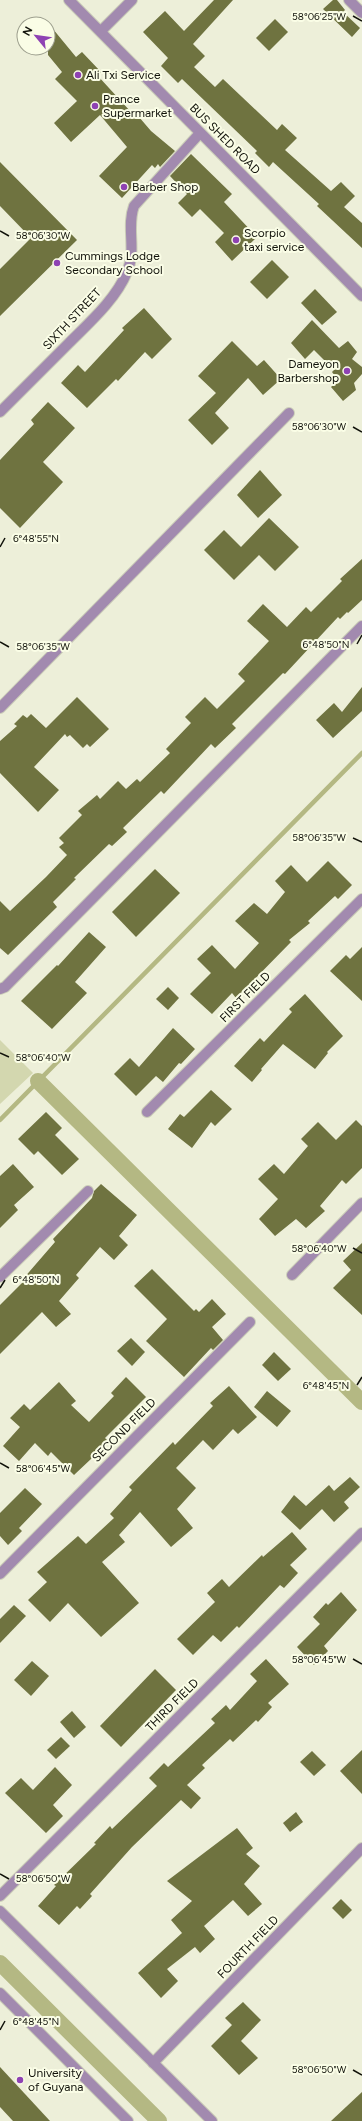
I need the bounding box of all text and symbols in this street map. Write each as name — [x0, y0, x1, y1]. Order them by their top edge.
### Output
text: 58°06'25"W — [292, 10, 346, 23]
north arrow — [16, 16, 56, 56]
text: N — [20, 25, 35, 38]
place label: Ali Txi Service — [86, 68, 161, 82]
marker: Ali Txi Service — [73, 70, 83, 80]
place label: Prance Supermarket — [103, 92, 172, 120]
marker: Prance Supermarket — [90, 101, 100, 111]
street label: BUS SHED ROAD — [187, 101, 263, 177]
place label: Barber Shop — [132, 180, 198, 194]
marker: Barber Shop — [119, 182, 129, 192]
place label: Scorpio taxi service — [244, 226, 305, 254]
text: 58°06'30"W — [16, 229, 71, 242]
marker: Scorpio taxi service — [231, 235, 241, 245]
place label: Cummings Lodge Secondary School — [65, 249, 163, 277]
marker: Cummings Lodge Secondary School — [52, 258, 62, 268]
street label: SIXTH STREET — [40, 285, 104, 353]
place label: Dameyon Barbershop — [278, 357, 339, 385]
marker: Dameyon Barbershop — [342, 366, 352, 376]
text: 58°06'30"W — [292, 420, 347, 433]
text: 6°48'55"N — [13, 532, 59, 545]
text: 6°48'50"N — [303, 638, 349, 651]
text: 58°06'35"W — [16, 640, 70, 653]
text: 58°06'35"W — [292, 831, 346, 844]
street label: FIRST FIELD — [217, 969, 273, 1025]
text: 58°06'40"W — [15, 1051, 71, 1064]
text: 58°06'40"W — [291, 1242, 347, 1255]
text: 6°48'50"N — [13, 1273, 59, 1286]
text: 6°48'45"N — [303, 1379, 349, 1392]
street label: SECOND FIELD — [89, 1395, 159, 1465]
text: 58°06'45"W — [16, 1462, 71, 1475]
text: 58°06'45"W — [292, 1653, 347, 1666]
street label: THIRD FIELD — [143, 1676, 201, 1734]
text: 58°06'50"W — [16, 1872, 71, 1885]
street label: FOURTH FIELD — [215, 1913, 281, 1981]
text: 6°48'45"N — [13, 2015, 59, 2028]
text: 58°06'50"W — [292, 2063, 347, 2076]
place label: University of Guyana — [28, 2066, 83, 2094]
marker: University of Guyana — [15, 2075, 25, 2085]

